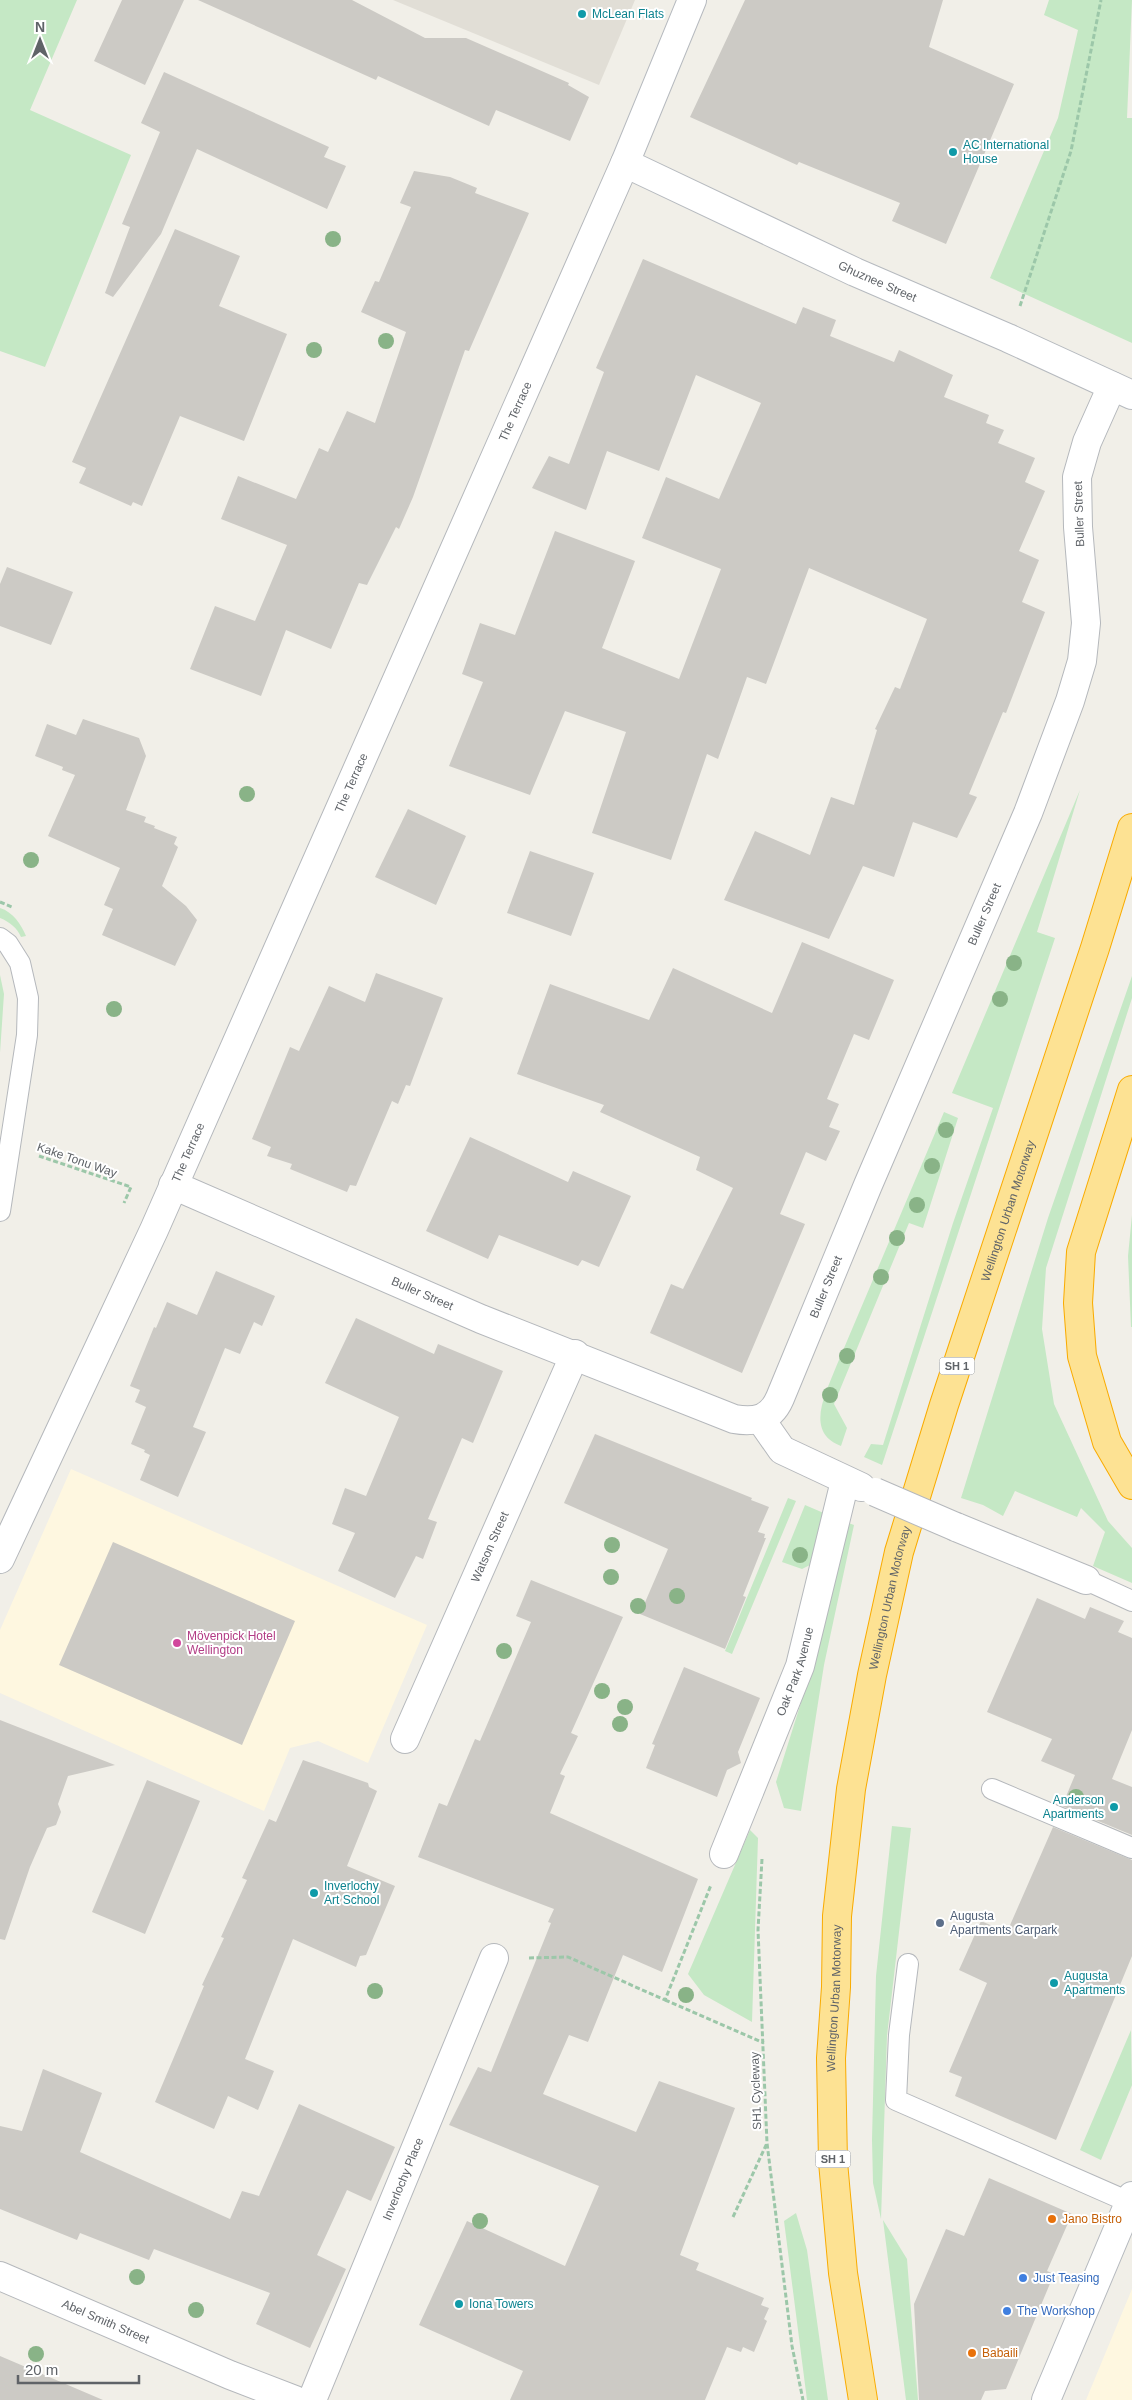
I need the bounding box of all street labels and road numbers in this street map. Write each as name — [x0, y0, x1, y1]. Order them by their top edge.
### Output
street label: Ghuznee Street — [836, 258, 919, 305]
street label: The Terrace — [496, 379, 535, 444]
street label: Buller Street — [1071, 480, 1087, 547]
street label: The Terrace — [332, 751, 371, 815]
street label: Buller Street — [965, 880, 1004, 947]
street label: The Terrace — [169, 1120, 208, 1185]
street label: Wellington Urban Motorway — [978, 1139, 1038, 1283]
street label: Kake Tonu Way — [35, 1140, 119, 1180]
street label: Buller Street — [807, 1253, 845, 1320]
street label: Buller Street — [389, 1274, 456, 1313]
road number: SH 1 — [940, 1358, 974, 1374]
street label: Watson Street — [468, 1509, 512, 1584]
street label: Wellington Urban Motorway — [866, 1524, 914, 1671]
street label: Oak Park Avenue — [773, 1625, 816, 1718]
street label: Wellington Urban Motorway — [824, 1924, 844, 2072]
street label: SH1 Cycleway — [748, 2052, 764, 2130]
street label: Inverlochy Place — [380, 2135, 426, 2222]
road number: SH 1 — [816, 2150, 850, 2168]
street label: Abel Smith Street — [60, 2297, 152, 2347]

